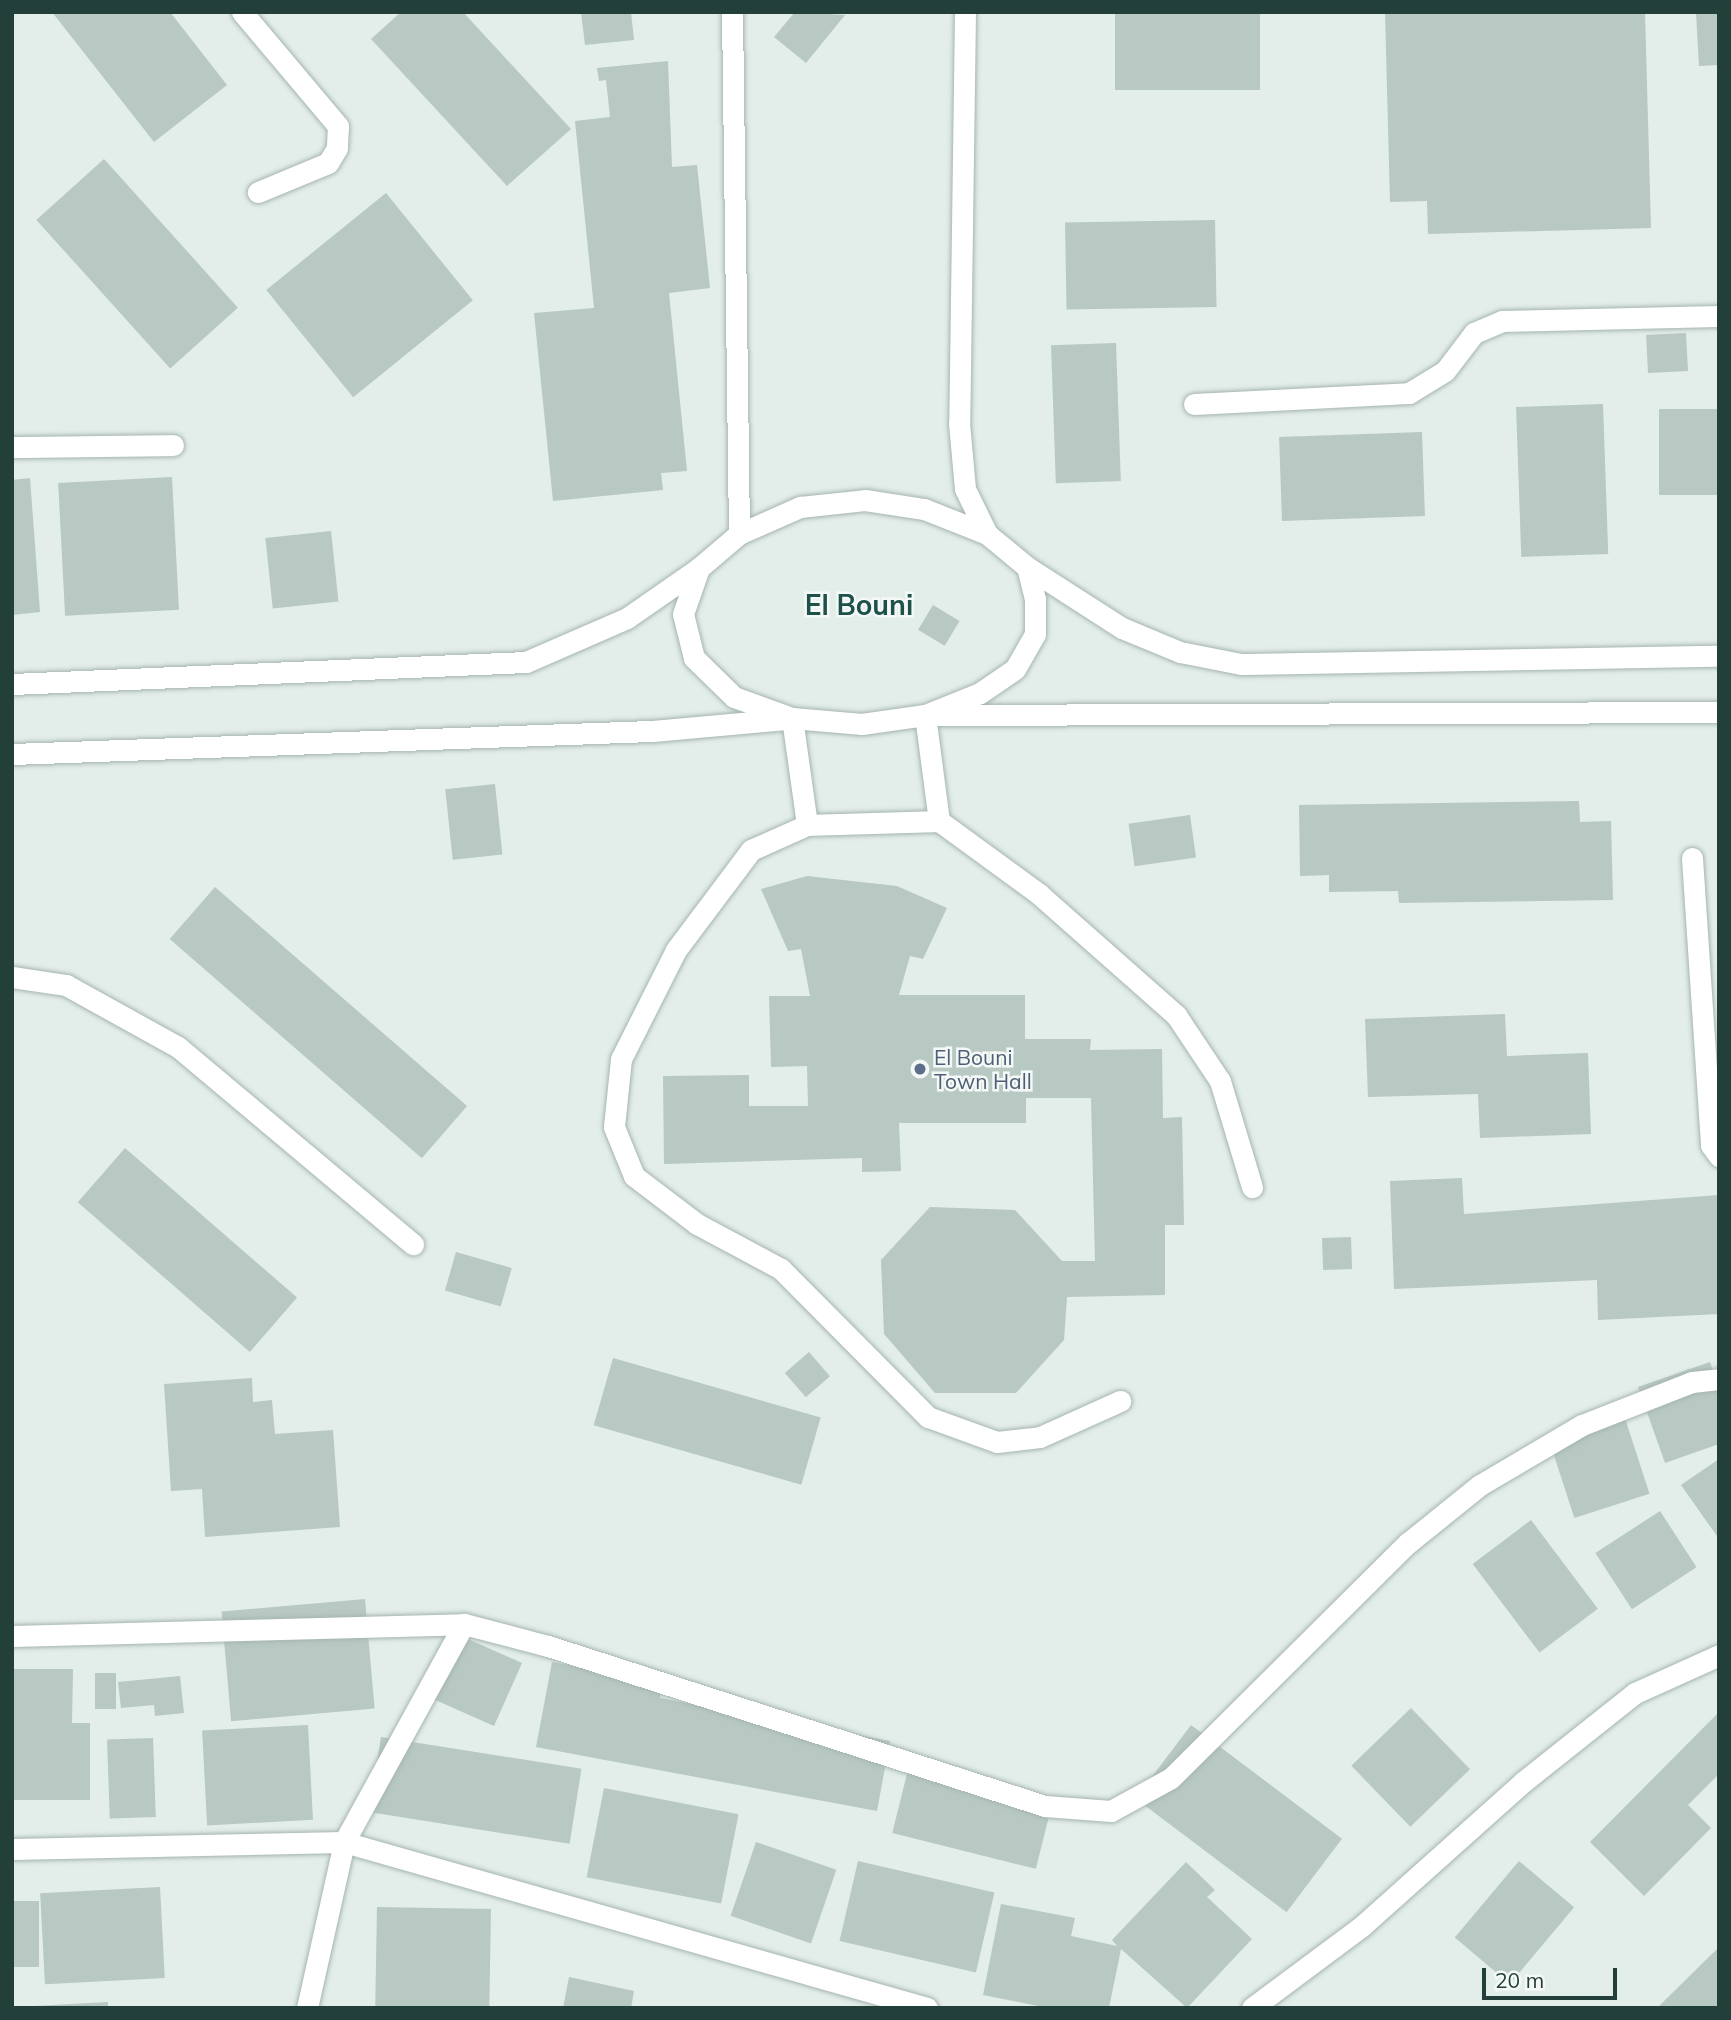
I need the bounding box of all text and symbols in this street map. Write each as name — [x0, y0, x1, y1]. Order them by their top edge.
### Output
district label: El Bouni — [805, 588, 913, 622]
place label: El Bouni Town Hall — [934, 1044, 1032, 1094]
marker: El Bouni Town Hall — [912, 1061, 928, 1077]
scale bar — [1486, 1954, 1621, 1998]
text: 20 m — [1495, 1967, 1544, 1993]

